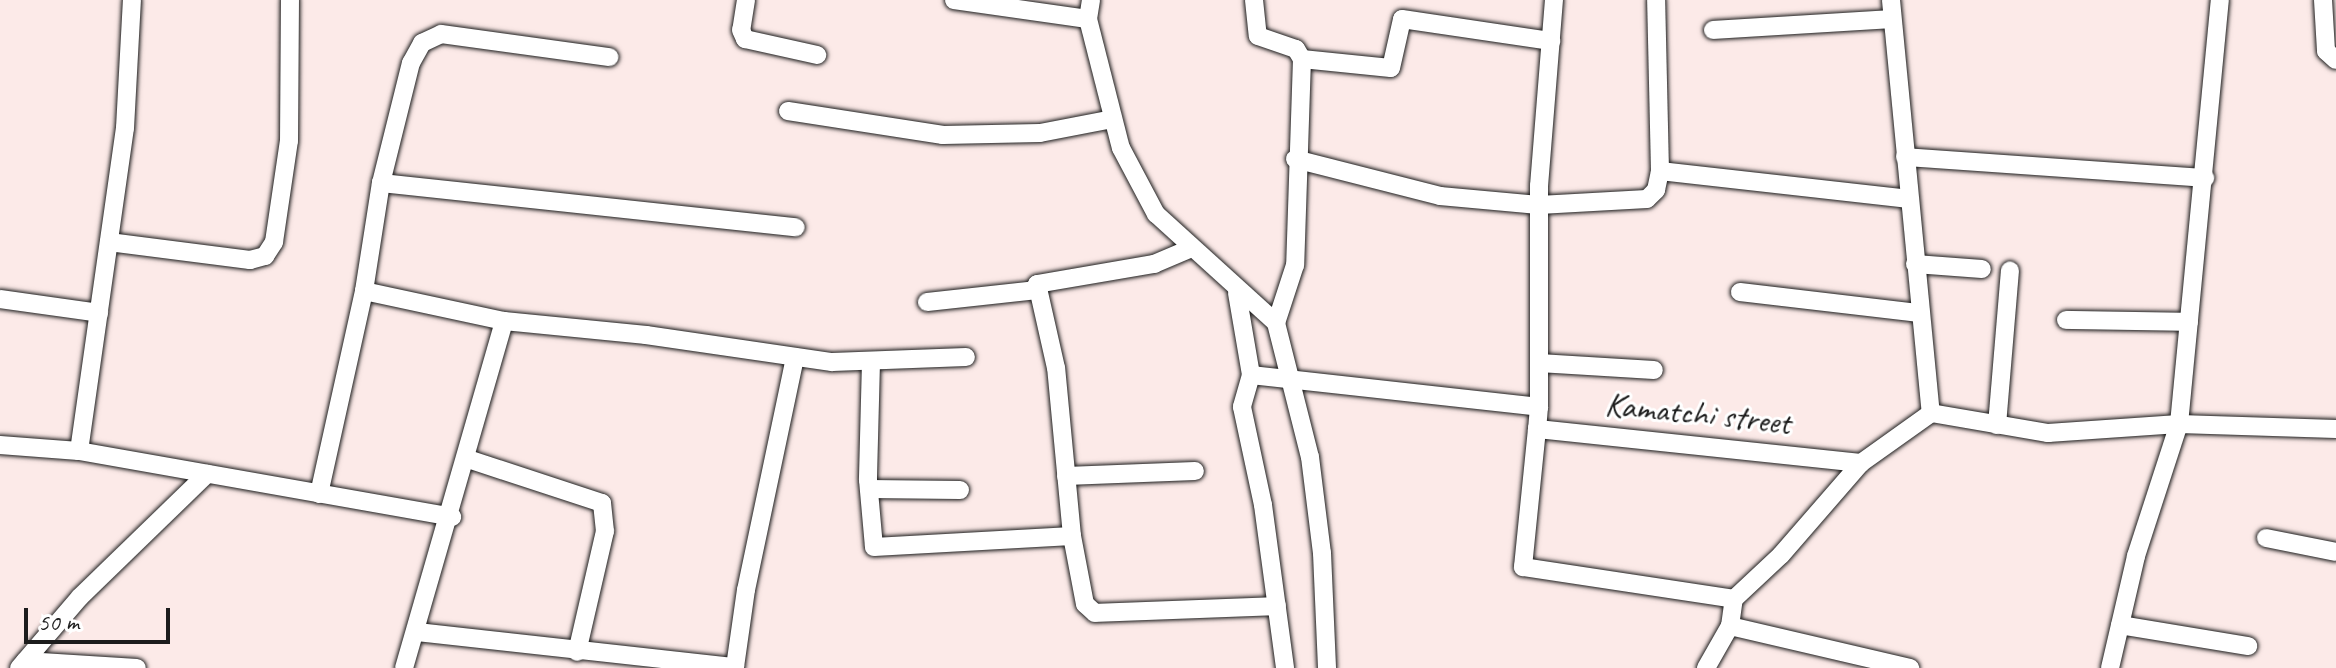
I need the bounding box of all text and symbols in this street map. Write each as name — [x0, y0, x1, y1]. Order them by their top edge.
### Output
street label: Kamatchi street — [1603, 383, 1793, 443]
scale bar — [28, 592, 174, 642]
text: 50 m — [38, 607, 79, 637]

